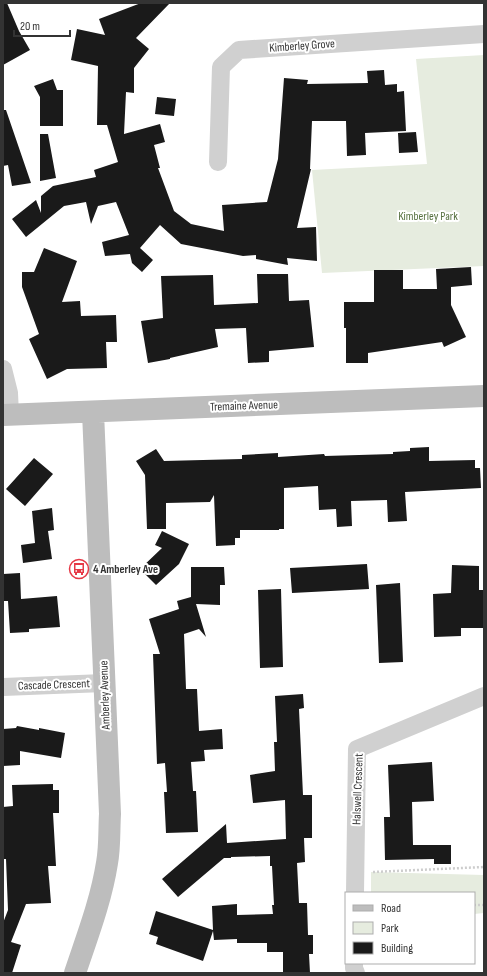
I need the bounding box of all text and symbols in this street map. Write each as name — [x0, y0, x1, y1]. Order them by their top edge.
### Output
scale bar — [14, 12, 70, 38]
text: 20 m — [20, 19, 40, 34]
street label: Kimberley Grove — [269, 36, 335, 56]
park label: Kimberley Park — [398, 209, 458, 224]
street label: Tremaine Avenue — [210, 397, 278, 415]
bus stop icon: 4 Amberley Ave — [68, 558, 90, 580]
place label: 4 Amberley Ave — [93, 562, 158, 577]
street label: Amberley Avenue — [96, 660, 114, 731]
street label: Cascade Crescent — [18, 676, 91, 694]
street label: Halswell Crescent — [349, 753, 367, 825]
legend — [345, 892, 475, 964]
text: Road — [381, 901, 401, 916]
text: Park — [381, 921, 399, 936]
text: Building — [381, 941, 413, 956]

